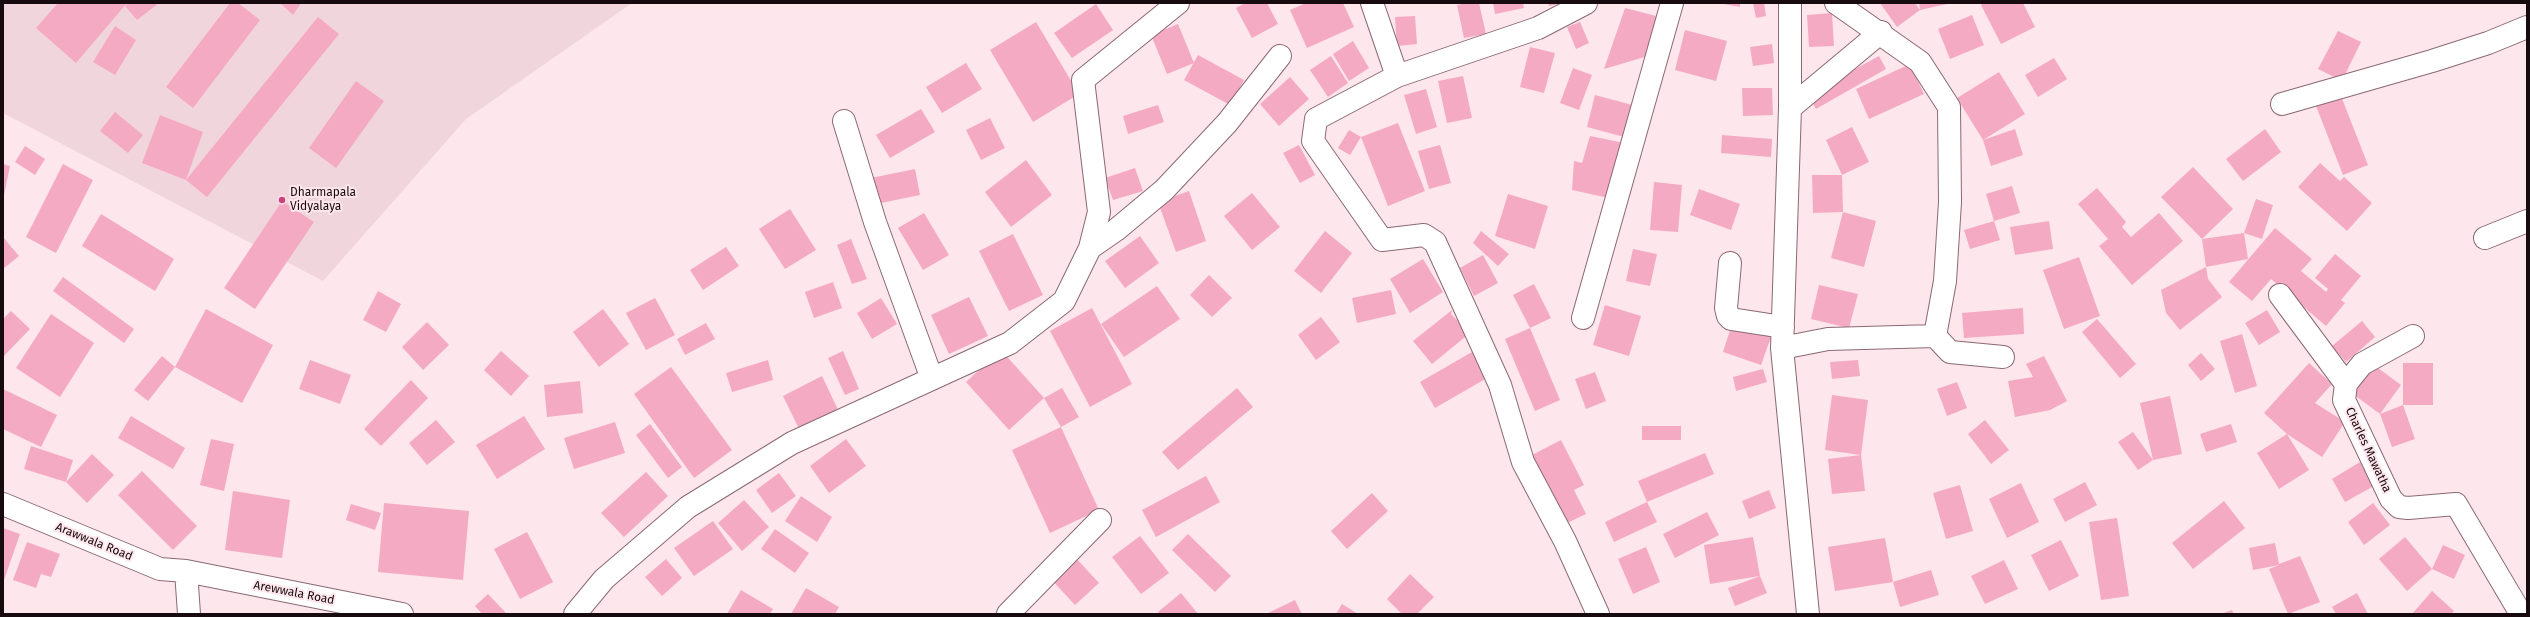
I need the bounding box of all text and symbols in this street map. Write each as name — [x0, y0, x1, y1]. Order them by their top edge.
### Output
place label: Dharmapala Vidyalaya — [290, 186, 356, 214]
marker: Dharmapala Vidyalaya — [277, 195, 287, 205]
street label: Charles Mawatha — [2342, 405, 2394, 495]
street label: Arawwala Road — [53, 520, 135, 564]
street label: Arewwala Road — [252, 578, 336, 608]

